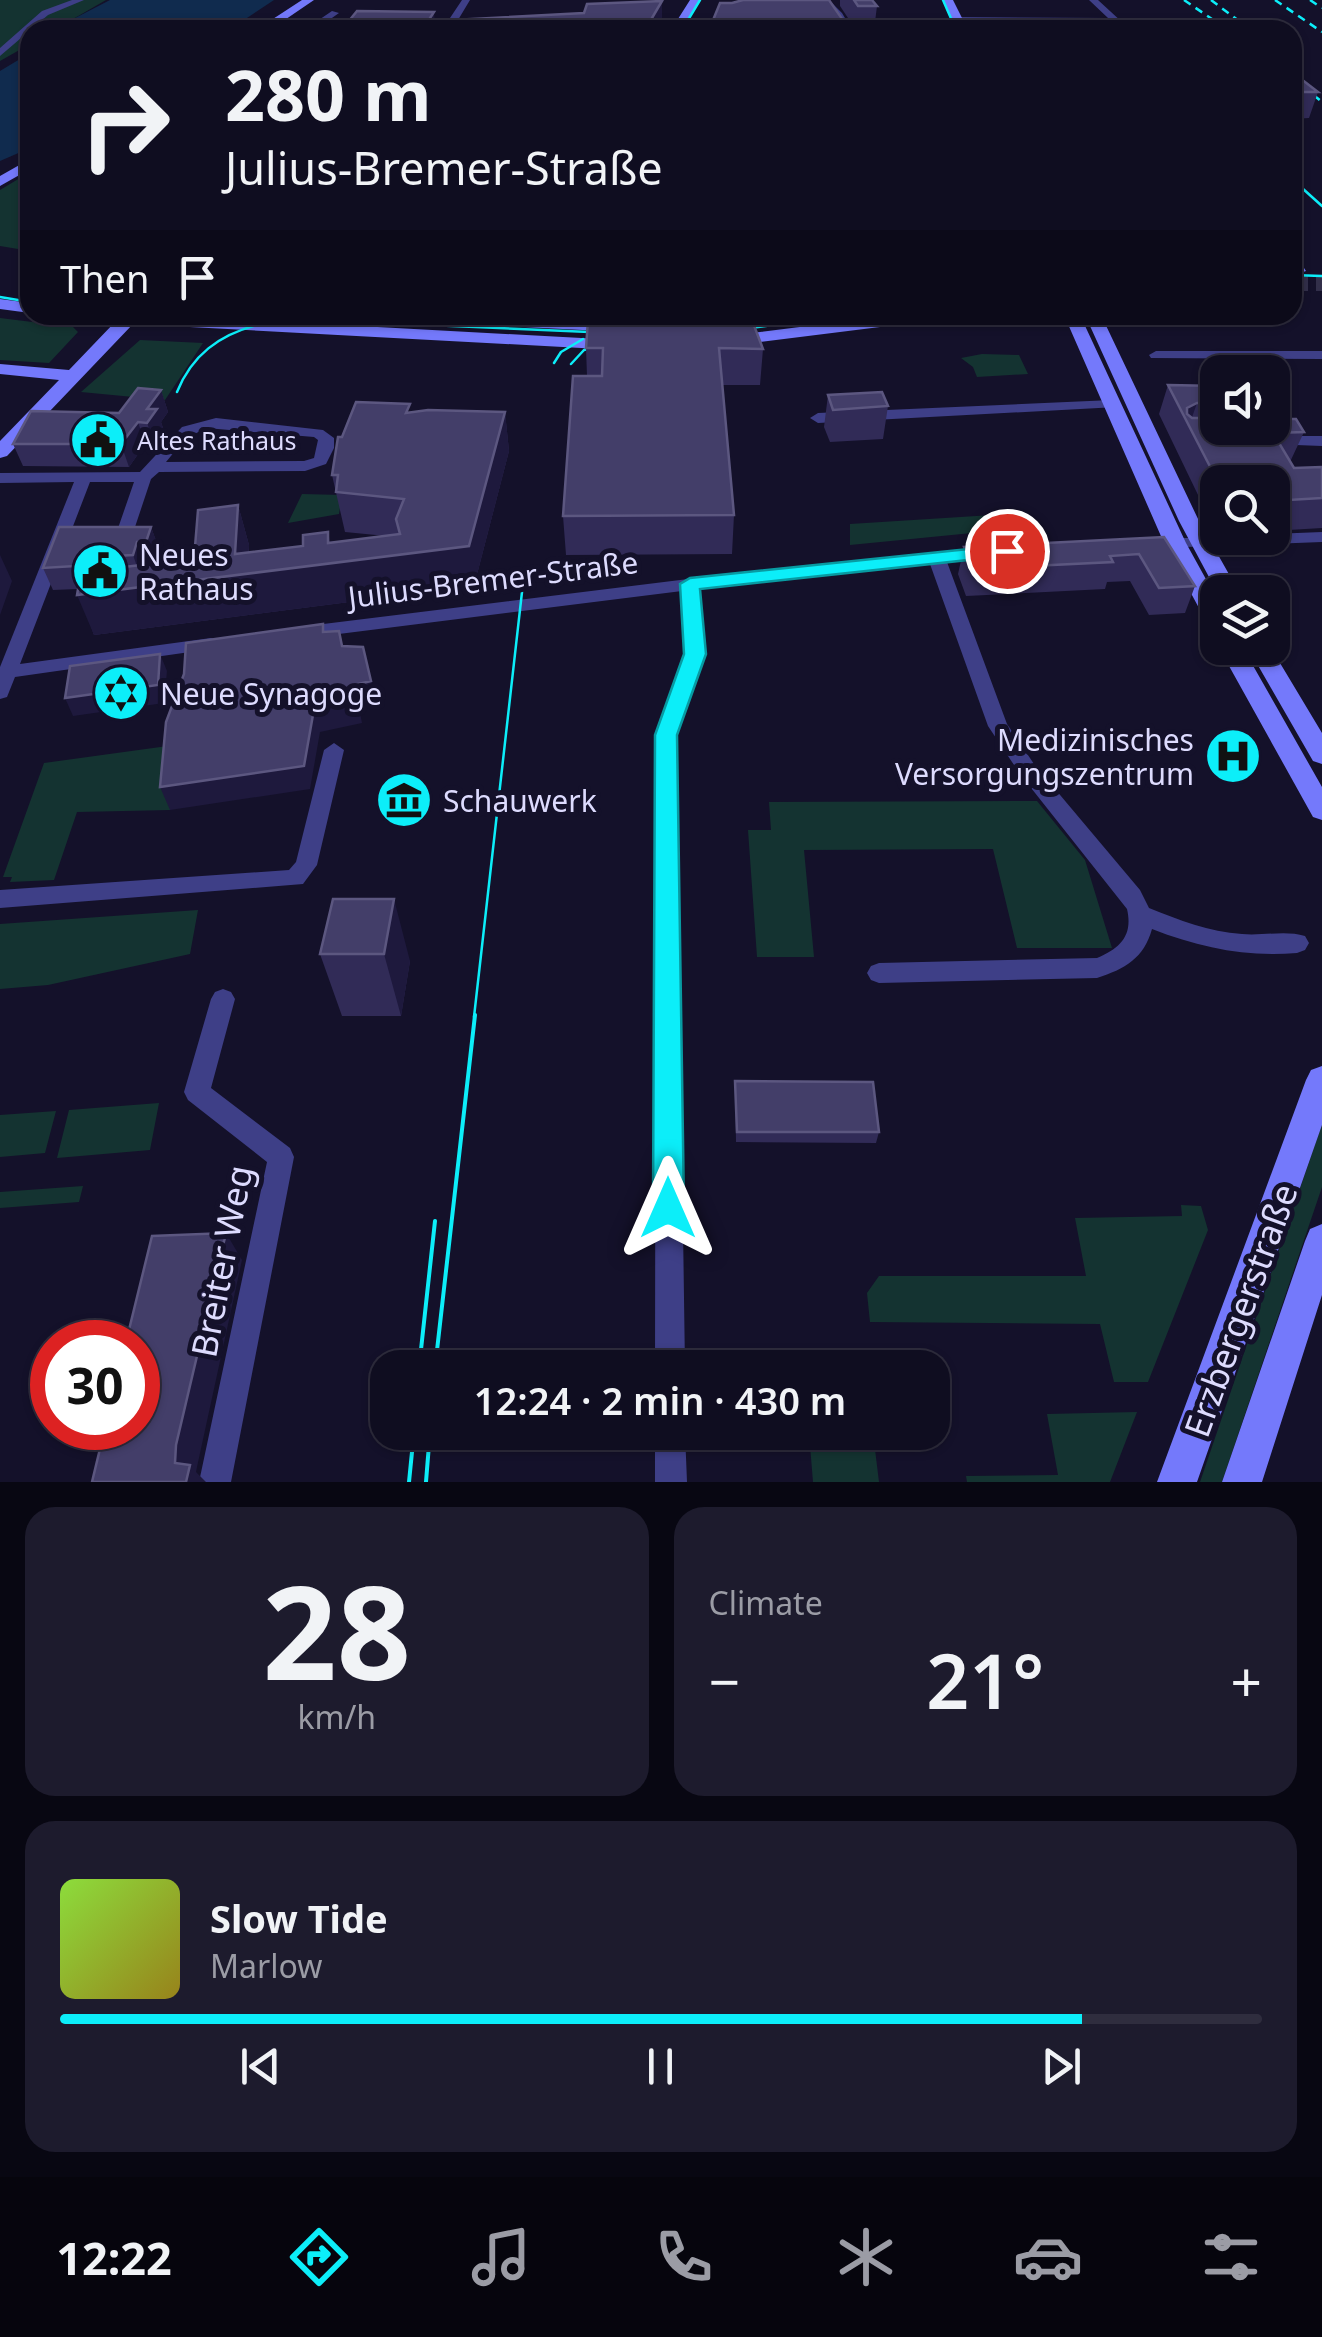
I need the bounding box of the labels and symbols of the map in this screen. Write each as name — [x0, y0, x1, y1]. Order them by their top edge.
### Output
public building icon: Altes Rathaus — [68, 410, 128, 470]
place label: Altes Rathaus — [137, 423, 297, 457]
pin — [965, 509, 1050, 594]
place label: Neues Rathaus — [139, 534, 254, 609]
public building icon: Neues Rathaus — [70, 541, 130, 601]
street label: Julius-Bremer-Straße — [343, 541, 640, 617]
synagogue icon: Neue Synagoge — [91, 663, 151, 723]
place label: Neue Synagoge — [160, 673, 382, 714]
place label: Medizinisches Versorgungszentrum — [895, 719, 1194, 794]
hospital icon: Medizinisches Versorgungszentrum — [1203, 726, 1263, 786]
museum icon: Schauwerk — [374, 770, 434, 830]
place label: Schauwerk — [443, 780, 597, 821]
position arrow — [616, 1156, 720, 1260]
street label: Breiter Weg — [179, 1161, 263, 1361]
street label: Erzbergerstraße — [1172, 1177, 1308, 1443]
speed limit sign: 30 — [30, 1320, 160, 1450]

